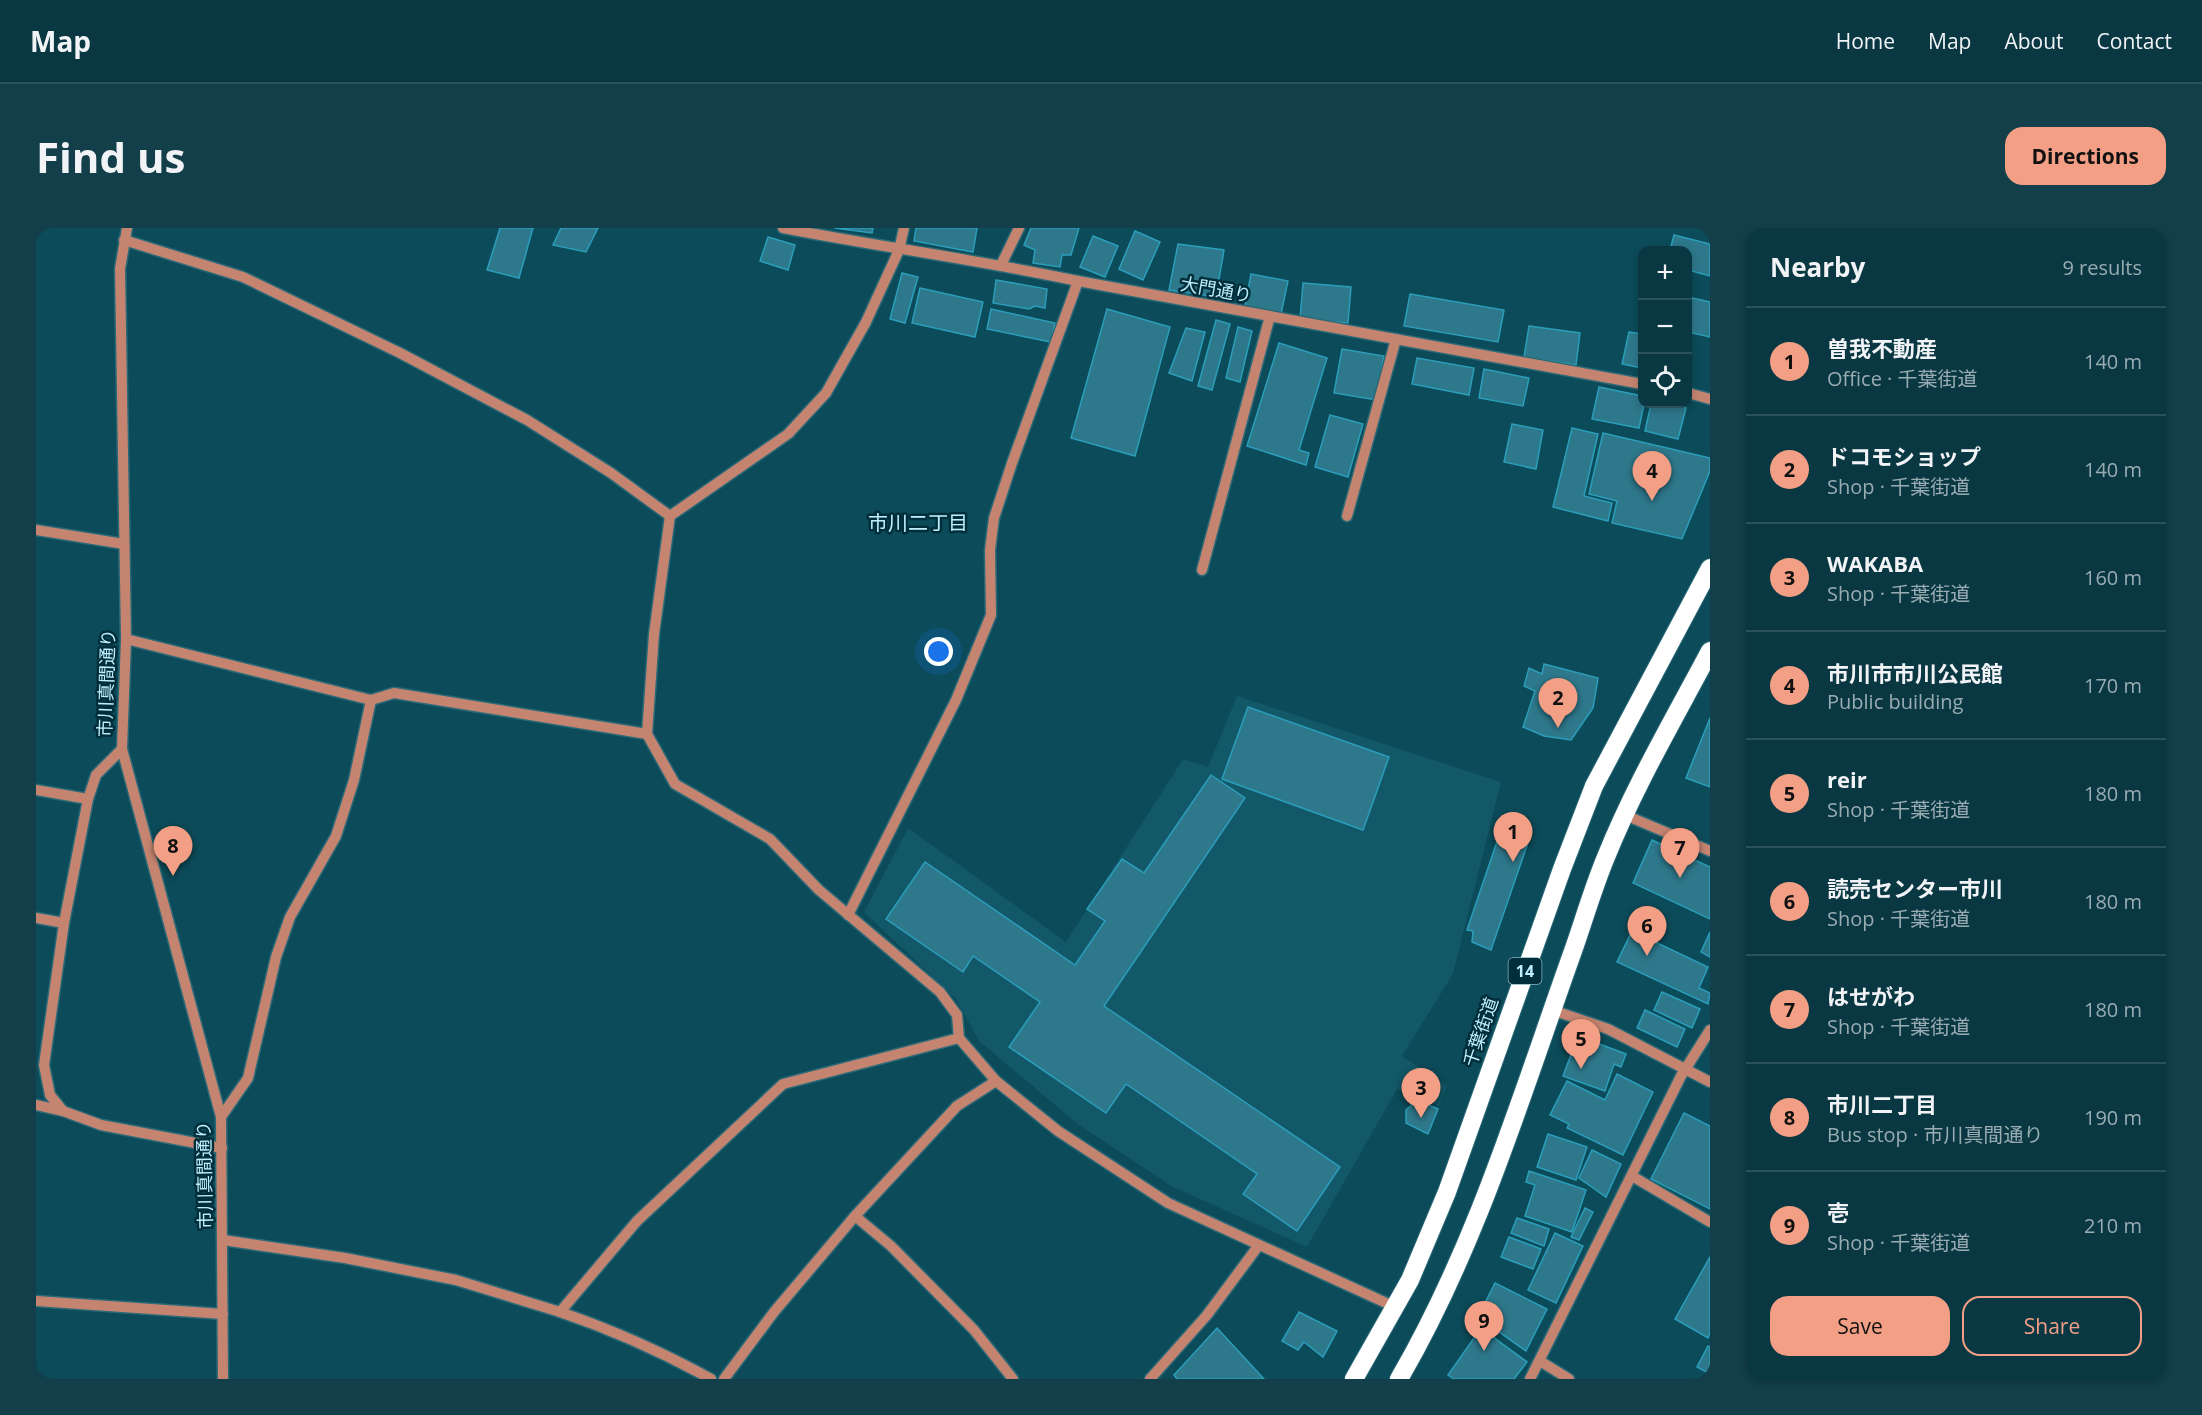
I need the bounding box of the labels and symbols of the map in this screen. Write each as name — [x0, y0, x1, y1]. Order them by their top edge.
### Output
street label: 大門通り — [1179, 271, 1254, 307]
pin: 4 — [1632, 452, 1672, 501]
district label: 市川二丁目 — [868, 509, 968, 536]
street label: 市川真間通り — [92, 629, 120, 737]
your location — [924, 637, 953, 666]
pin: 2 — [1538, 678, 1577, 728]
pin: 1 — [1494, 812, 1532, 862]
pin: 8 — [154, 826, 192, 876]
pin: 7 — [1660, 828, 1700, 878]
pin: 6 — [1628, 906, 1666, 956]
road number: 14 — [1508, 958, 1542, 984]
street label: 千葉街道 — [1457, 994, 1503, 1070]
pin: 5 — [1562, 1020, 1600, 1069]
pin: 3 — [1402, 1068, 1440, 1118]
street label: 市川真間通り — [191, 1121, 217, 1229]
pin: 9 — [1464, 1302, 1504, 1351]

